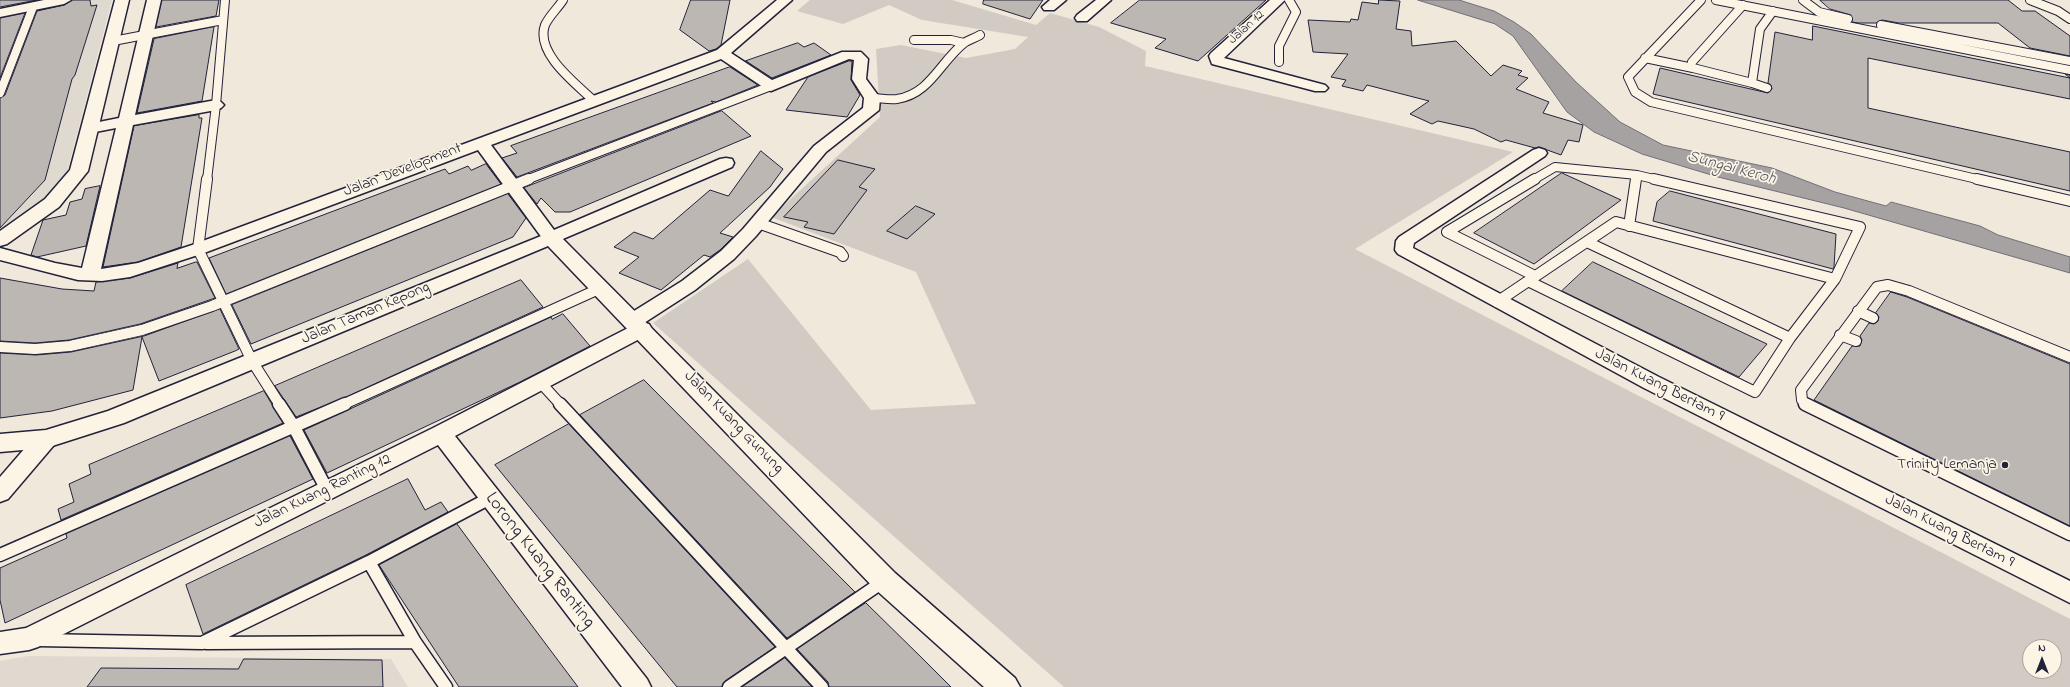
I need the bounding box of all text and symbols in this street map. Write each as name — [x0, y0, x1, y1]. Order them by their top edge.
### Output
street label: Jalan 12 — [1226, 8, 1268, 48]
street label: Jalan Development — [341, 140, 465, 202]
water label: Sungai Keroh — [1685, 147, 1777, 191]
street label: Jalan Taman Kepong — [299, 278, 433, 350]
street label: Jalan Kuang Bertam 9 — [1591, 345, 1727, 427]
street label: Jalan Kuang Gunung — [679, 368, 787, 478]
street label: Jalan Kuang Ranting 12 — [251, 450, 395, 534]
place label: Trinity Lemanja — [1897, 455, 1997, 475]
marker: Trinity Lemanja — [2000, 460, 2010, 470]
street label: Lorong Kuang Ranting — [479, 489, 599, 633]
street label: Jalan Kuang Bertam 9 — [1881, 491, 2017, 573]
north arrow — [2022, 639, 2062, 679]
text: N — [2038, 640, 2046, 656]

